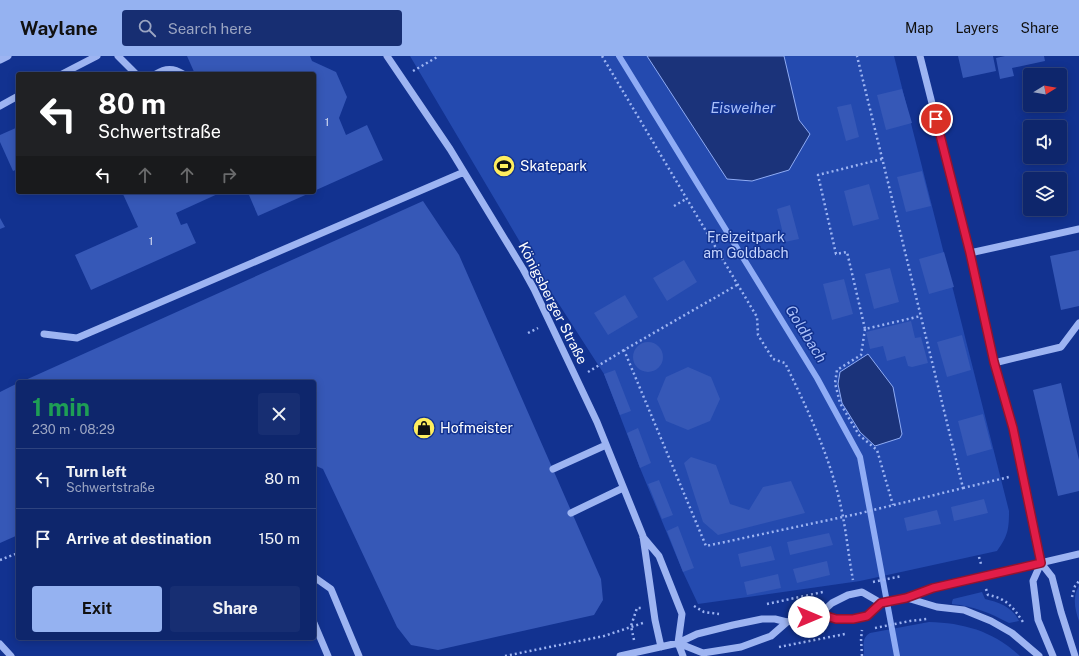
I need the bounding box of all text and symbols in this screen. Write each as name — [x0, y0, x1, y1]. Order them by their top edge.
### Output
search box — [122, 10, 402, 46]
text: Waylane — [20, 17, 98, 39]
icon: search — [136, 17, 158, 39]
text: Search here — [168, 20, 252, 37]
text: Map — [905, 20, 933, 36]
text: Layers — [955, 20, 999, 36]
text: Share — [1021, 20, 1059, 36]
north arrow — [1023, 68, 1067, 112]
map controls — [1023, 68, 1067, 216]
text: 80 m — [98, 87, 166, 120]
icon: left — [32, 88, 84, 140]
water label: Eisweiher — [711, 99, 776, 116]
pin — [919, 102, 953, 136]
icon: arrive — [925, 108, 947, 130]
house number: 1 — [325, 115, 329, 129]
button: sound — [1023, 120, 1067, 164]
text: Schwertstraße — [98, 121, 221, 142]
sports icon: Skatepark — [491, 153, 517, 179]
place label: Skatepark — [520, 158, 587, 174]
icon: left — [92, 164, 114, 186]
icon: ahead — [134, 164, 156, 186]
icon: ahead — [176, 164, 198, 186]
icon: right — [218, 164, 240, 186]
button: layers — [1023, 172, 1067, 216]
park label: Freizeitpark am Goldbach — [703, 229, 789, 261]
house number: 1 — [149, 234, 153, 248]
street label: Königsberger Straße — [515, 239, 591, 367]
water label: Goldbach — [782, 302, 831, 366]
text: 1 min — [32, 393, 90, 421]
button: close — [258, 393, 300, 435]
shop icon: Hofmeister — [411, 415, 437, 441]
place label: Hofmeister — [440, 420, 513, 436]
text: 230 m · 08:29 — [32, 422, 115, 437]
text: Turn left — [66, 463, 127, 480]
icon: left — [32, 468, 54, 490]
text: 80 m — [265, 470, 300, 487]
text: Schwertstraße — [66, 480, 155, 495]
icon: arrive — [32, 528, 54, 550]
text: Arrive at destination — [66, 530, 211, 547]
text: 150 m — [258, 530, 300, 547]
button: Exit — [32, 586, 162, 632]
button: Share — [170, 586, 300, 632]
position arrow — [788, 596, 830, 638]

